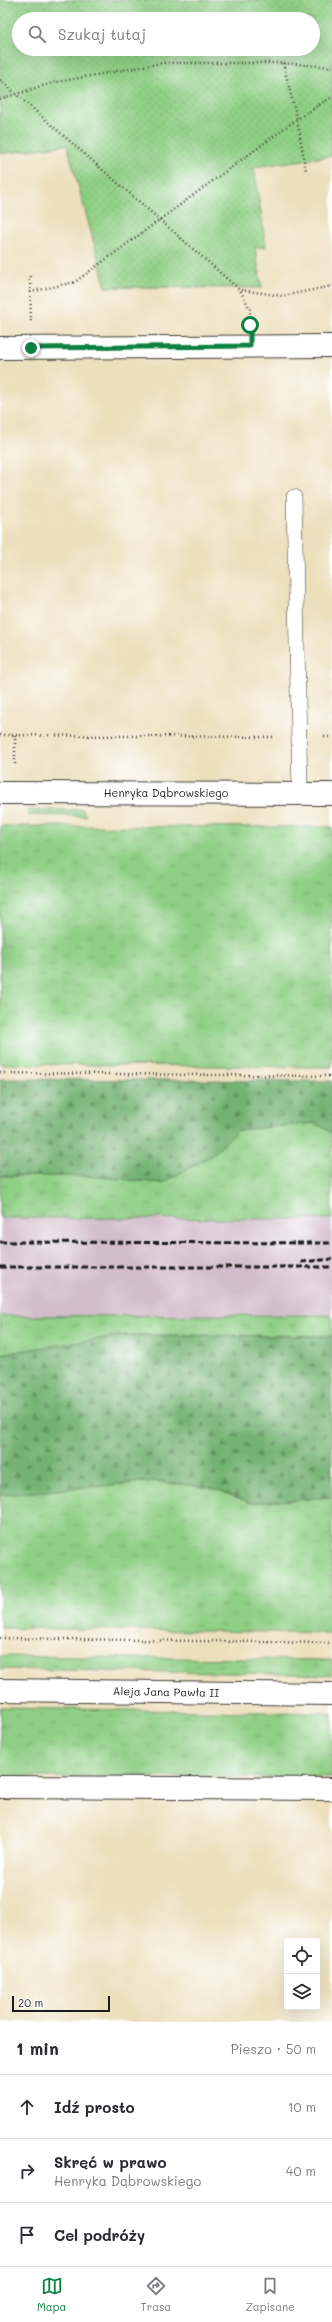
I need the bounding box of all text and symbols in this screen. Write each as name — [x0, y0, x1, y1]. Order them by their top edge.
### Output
search box — [12, 12, 320, 56]
icon: search — [26, 23, 48, 45]
text: Szukaj tutaj — [58, 24, 146, 44]
route start — [241, 316, 259, 334]
route end — [22, 339, 40, 357]
street label: Henryka Dąbrowskiego — [104, 785, 229, 800]
street label: Aleja Jana Pawła II — [113, 1683, 219, 1700]
map controls — [284, 1938, 320, 2010]
button: locate — [284, 1938, 320, 1974]
button: layers — [284, 1974, 320, 2010]
scale bar — [12, 1994, 110, 2013]
text: 20 m — [18, 1995, 43, 2010]
text: 1 min — [16, 2037, 59, 2059]
text: Pieszo · 50 m — [231, 2040, 316, 2057]
icon: ahead — [16, 2096, 38, 2118]
text: Idź prosto — [54, 2097, 135, 2117]
text: 10 m — [288, 2098, 316, 2115]
text: Skręć w prawo — [54, 2152, 167, 2172]
icon: right — [16, 2160, 38, 2182]
text: 40 m — [286, 2162, 316, 2179]
text: Henryka Dąbrowskiego — [54, 2172, 201, 2189]
icon: arrive — [16, 2224, 38, 2246]
text: Cel podróży — [54, 2225, 145, 2245]
tab: Mapa — [37, 2275, 66, 2314]
tab: Trasa — [141, 2275, 171, 2314]
tab: Zapisane — [245, 2275, 295, 2314]

